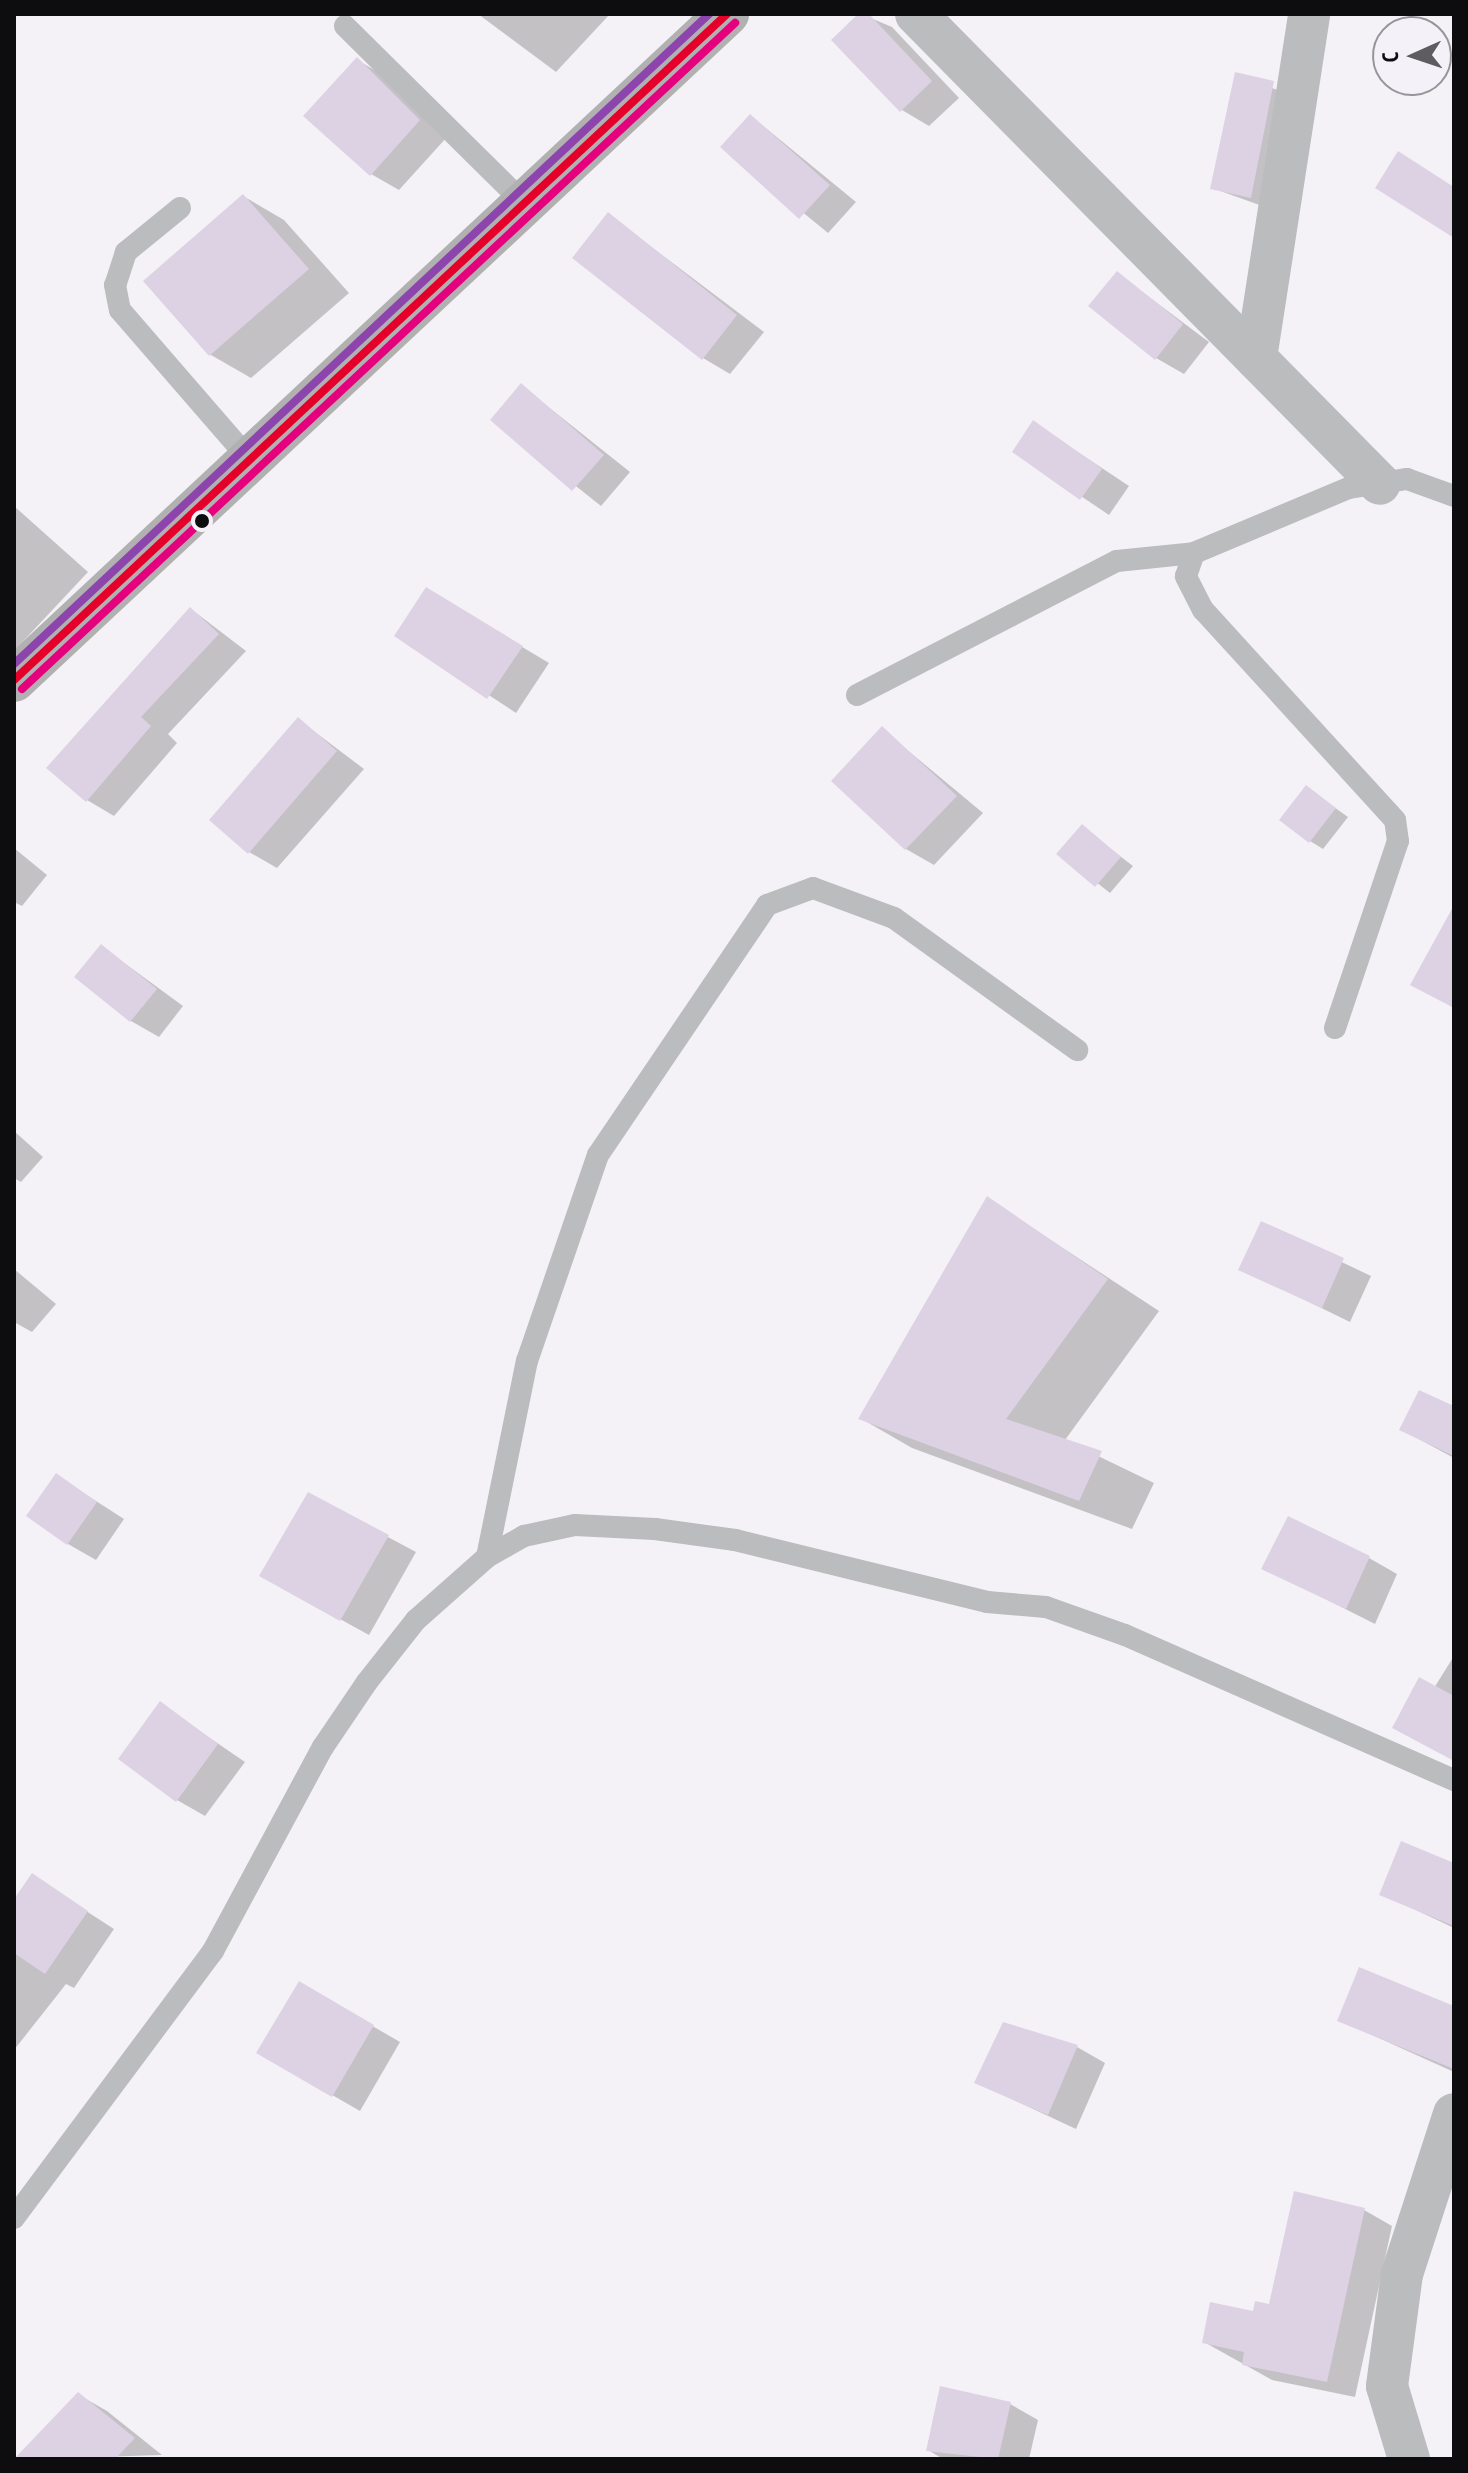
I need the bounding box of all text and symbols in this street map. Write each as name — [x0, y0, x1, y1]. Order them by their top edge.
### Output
north arrow — [1372, 16, 1452, 96]
text: С — [1376, 51, 1404, 63]
unlabelled marker — [194, 513, 210, 529]

